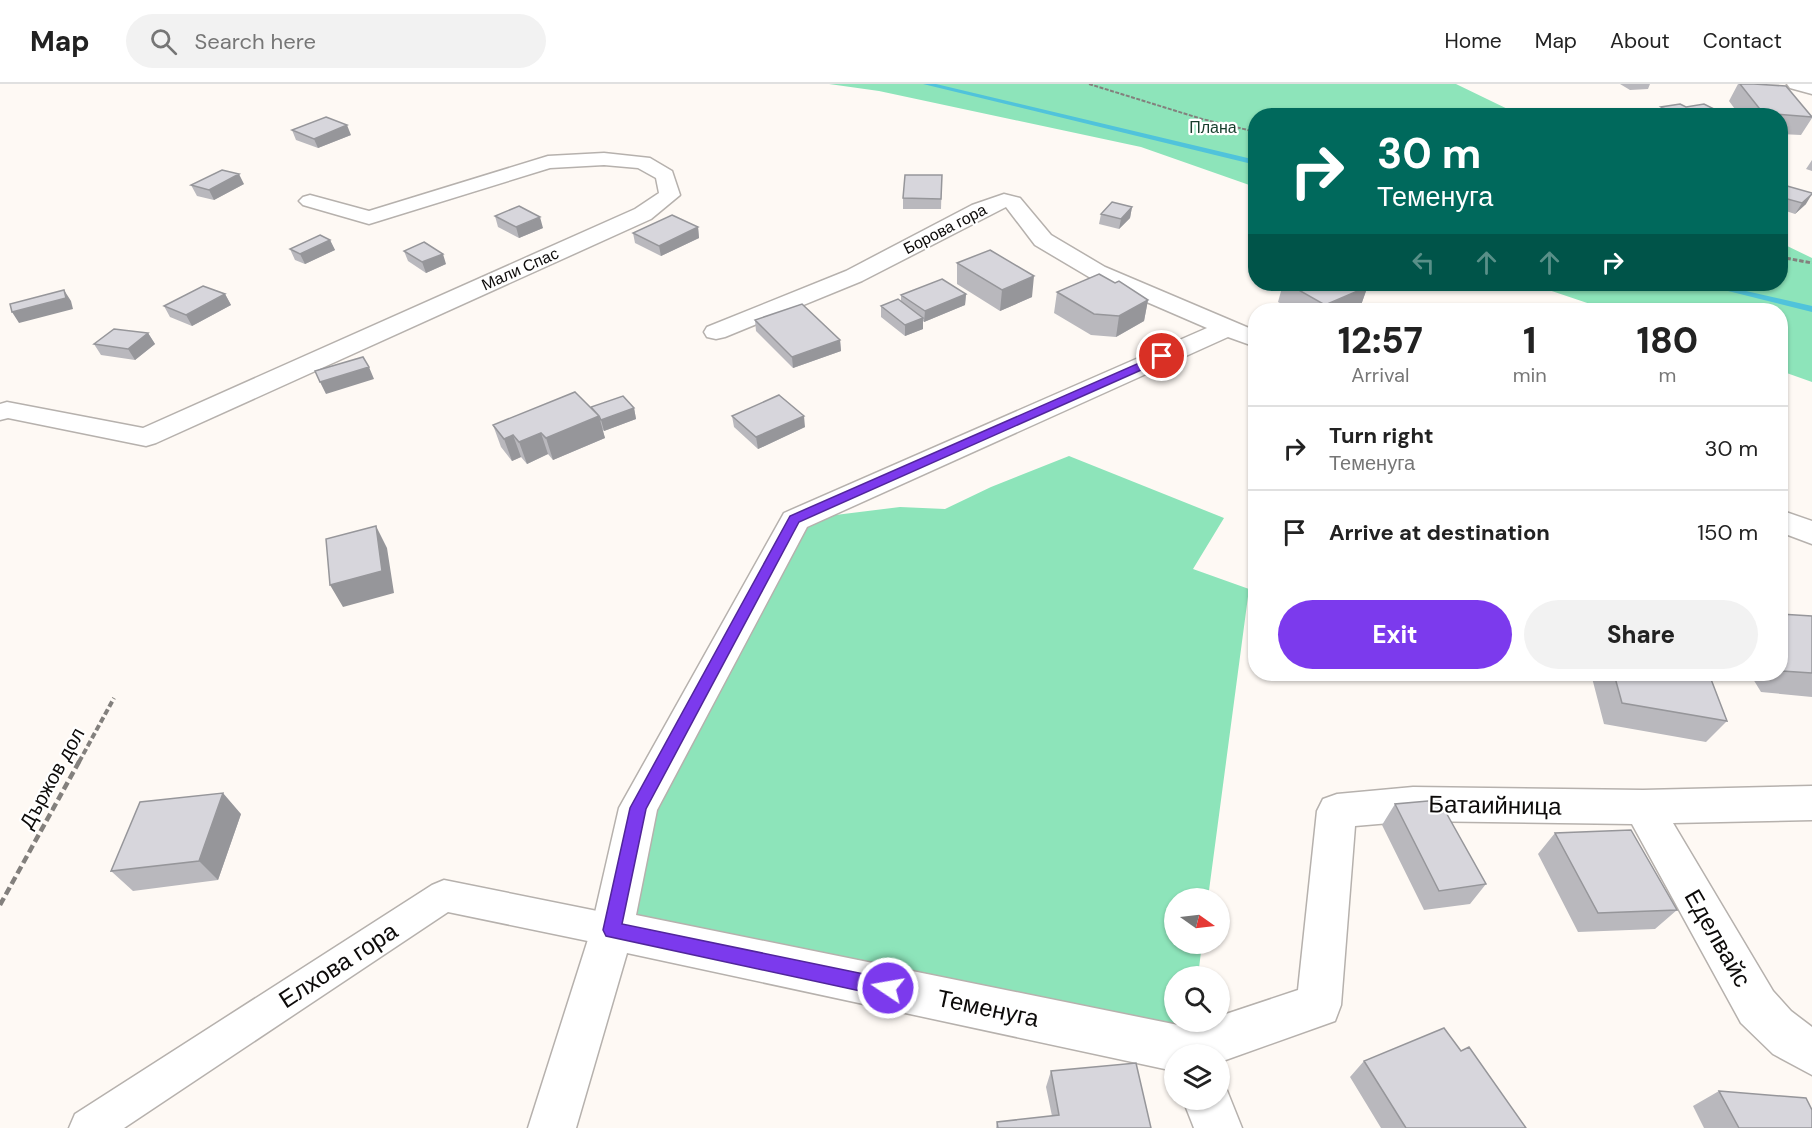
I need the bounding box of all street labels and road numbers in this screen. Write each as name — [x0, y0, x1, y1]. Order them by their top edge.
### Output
street label: Борова гора — [900, 199, 990, 259]
street label: Мали Спас — [478, 243, 562, 295]
street label: Държов дол — [14, 723, 90, 833]
street label: Батаийница — [1428, 788, 1563, 822]
street label: Еделвайс — [1678, 884, 1758, 992]
street label: Елхова гора — [273, 915, 404, 1015]
street label: Теменуга — [934, 982, 1042, 1034]

